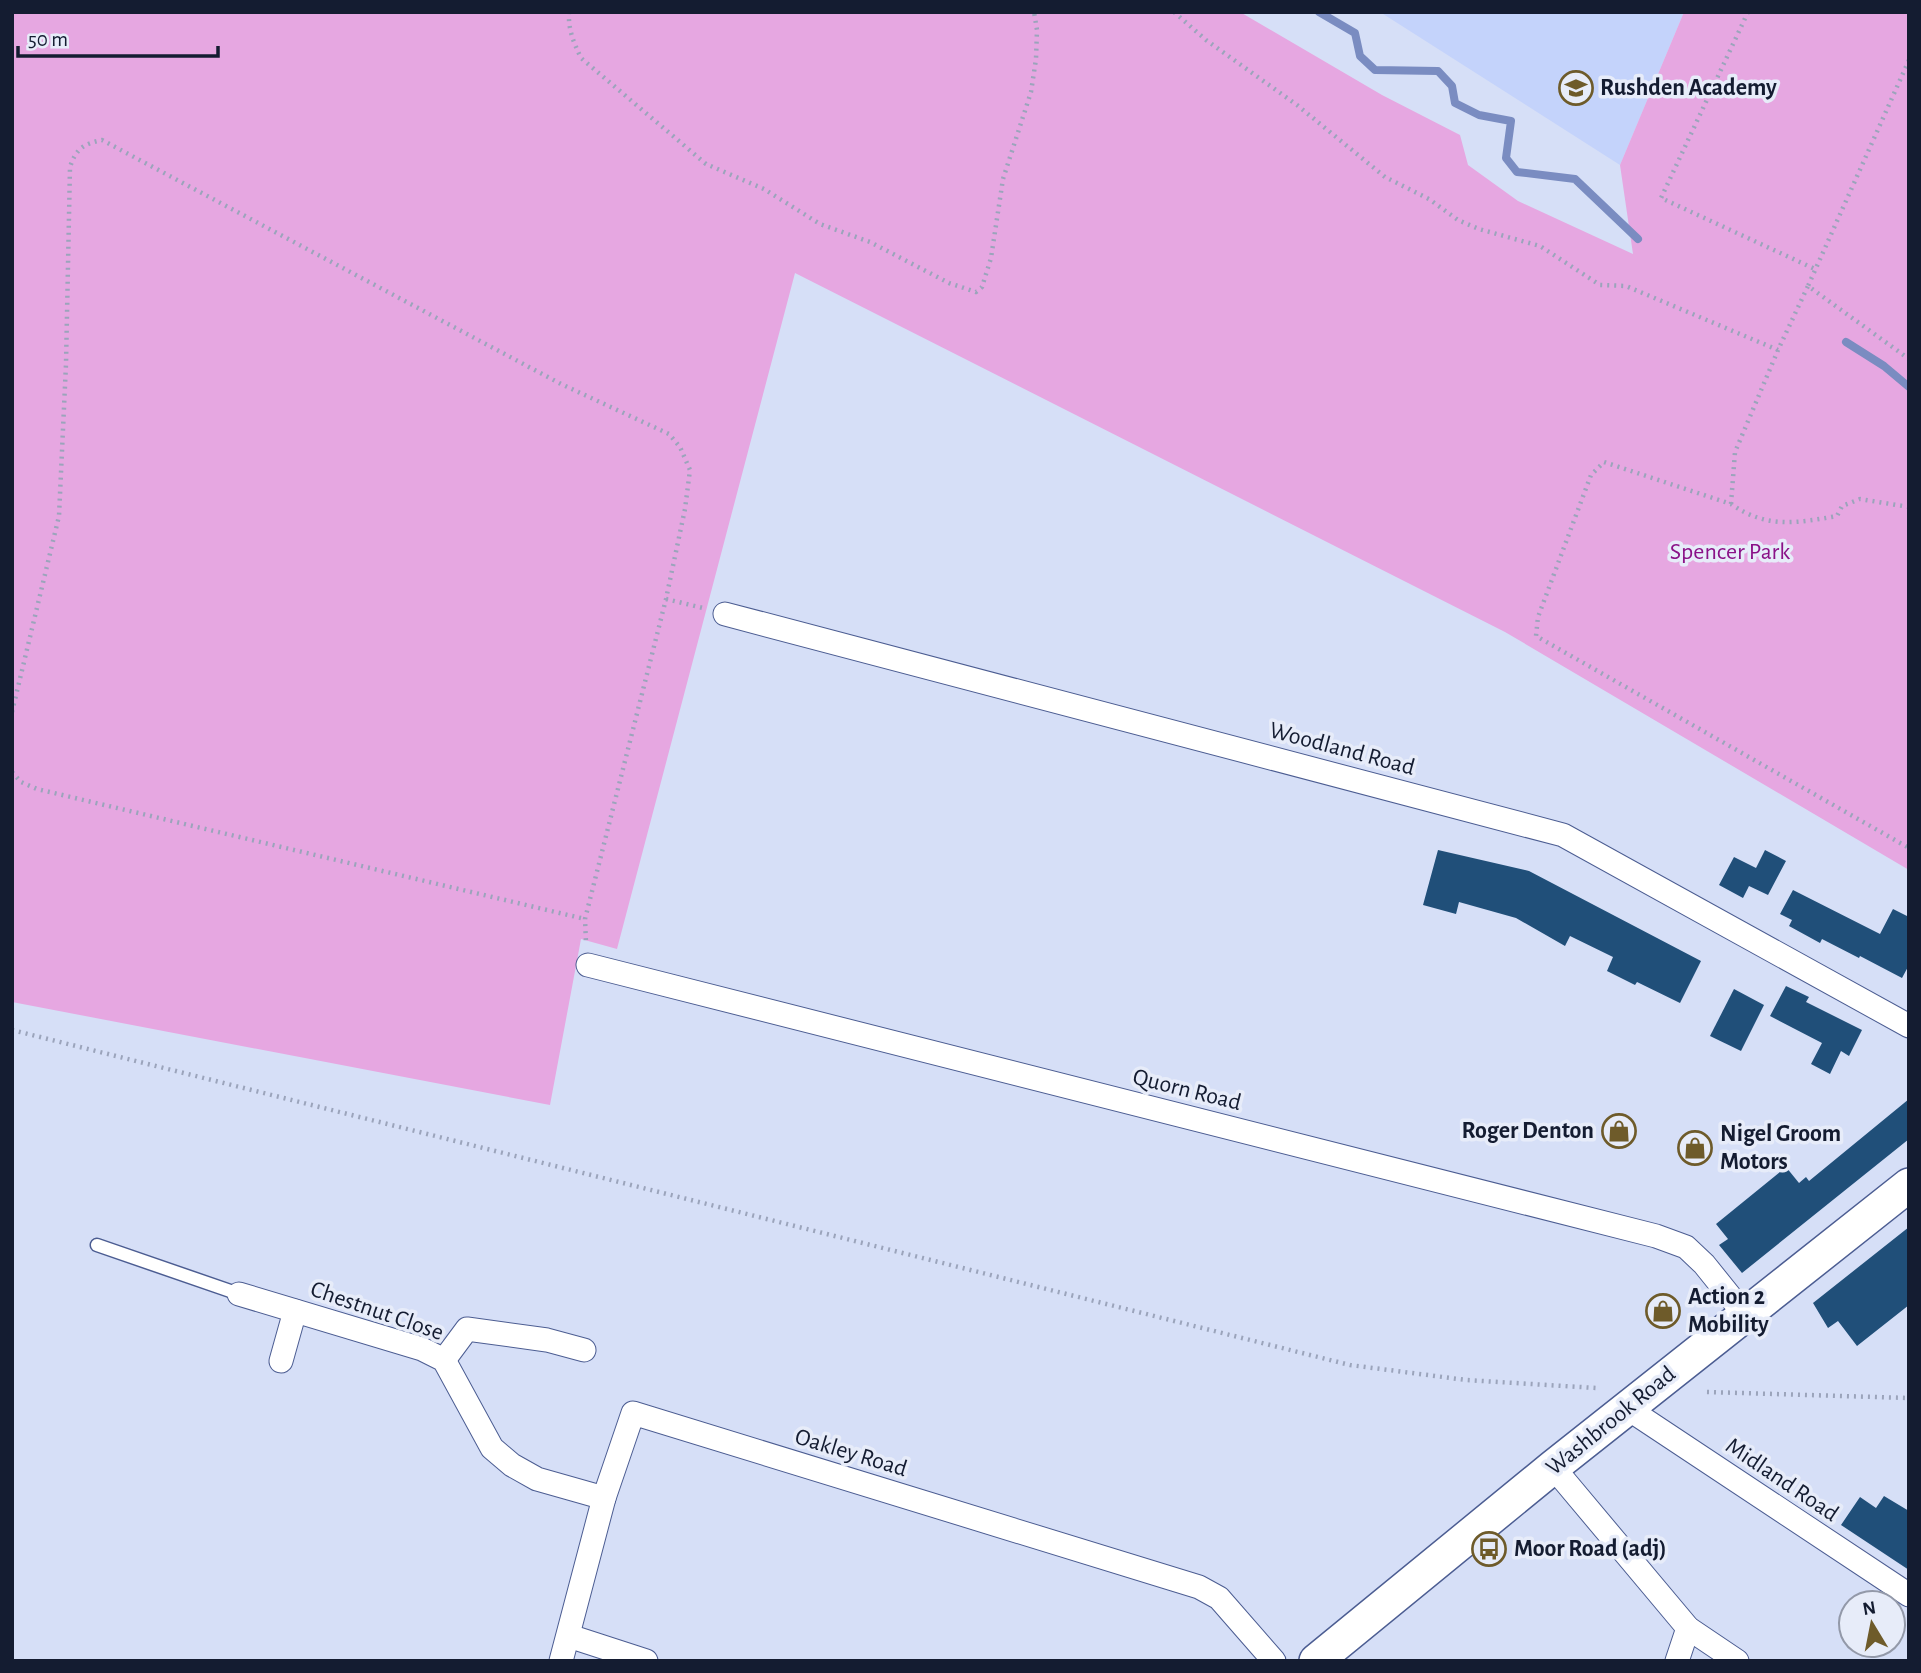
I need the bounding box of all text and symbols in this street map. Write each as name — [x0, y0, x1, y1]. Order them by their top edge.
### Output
scale bar — [18, 14, 217, 58]
text: 50 m — [28, 29, 68, 50]
school or university icon: Rushden Academy — [1557, 69, 1595, 107]
place label: Rushden Academy — [1600, 76, 1777, 100]
park label: Spencer Park — [1670, 540, 1790, 564]
street label: Woodland Road — [1267, 718, 1417, 780]
street label: Quorn Road — [1130, 1065, 1244, 1115]
shop icon: Roger Denton — [1600, 1112, 1638, 1150]
place label: Roger Denton — [1462, 1119, 1594, 1143]
place label: Nigel Groom Motors — [1720, 1122, 1841, 1174]
shop icon: Nigel Groom Motors — [1676, 1129, 1714, 1167]
street label: Chestnut Close — [307, 1277, 447, 1345]
place label: Action 2 Mobility — [1688, 1285, 1769, 1337]
shop icon: Action 2 Mobility — [1644, 1292, 1682, 1330]
street label: Washbrook Road — [1542, 1362, 1680, 1480]
street label: Oakley Road — [792, 1425, 910, 1481]
street label: Midland Road — [1721, 1434, 1843, 1526]
bus stop icon: Moor Road (adj) — [1470, 1530, 1508, 1568]
place label: Moor Road (adj) — [1514, 1537, 1667, 1561]
north arrow — [1837, 1589, 1907, 1659]
text: N — [1861, 1598, 1877, 1619]

